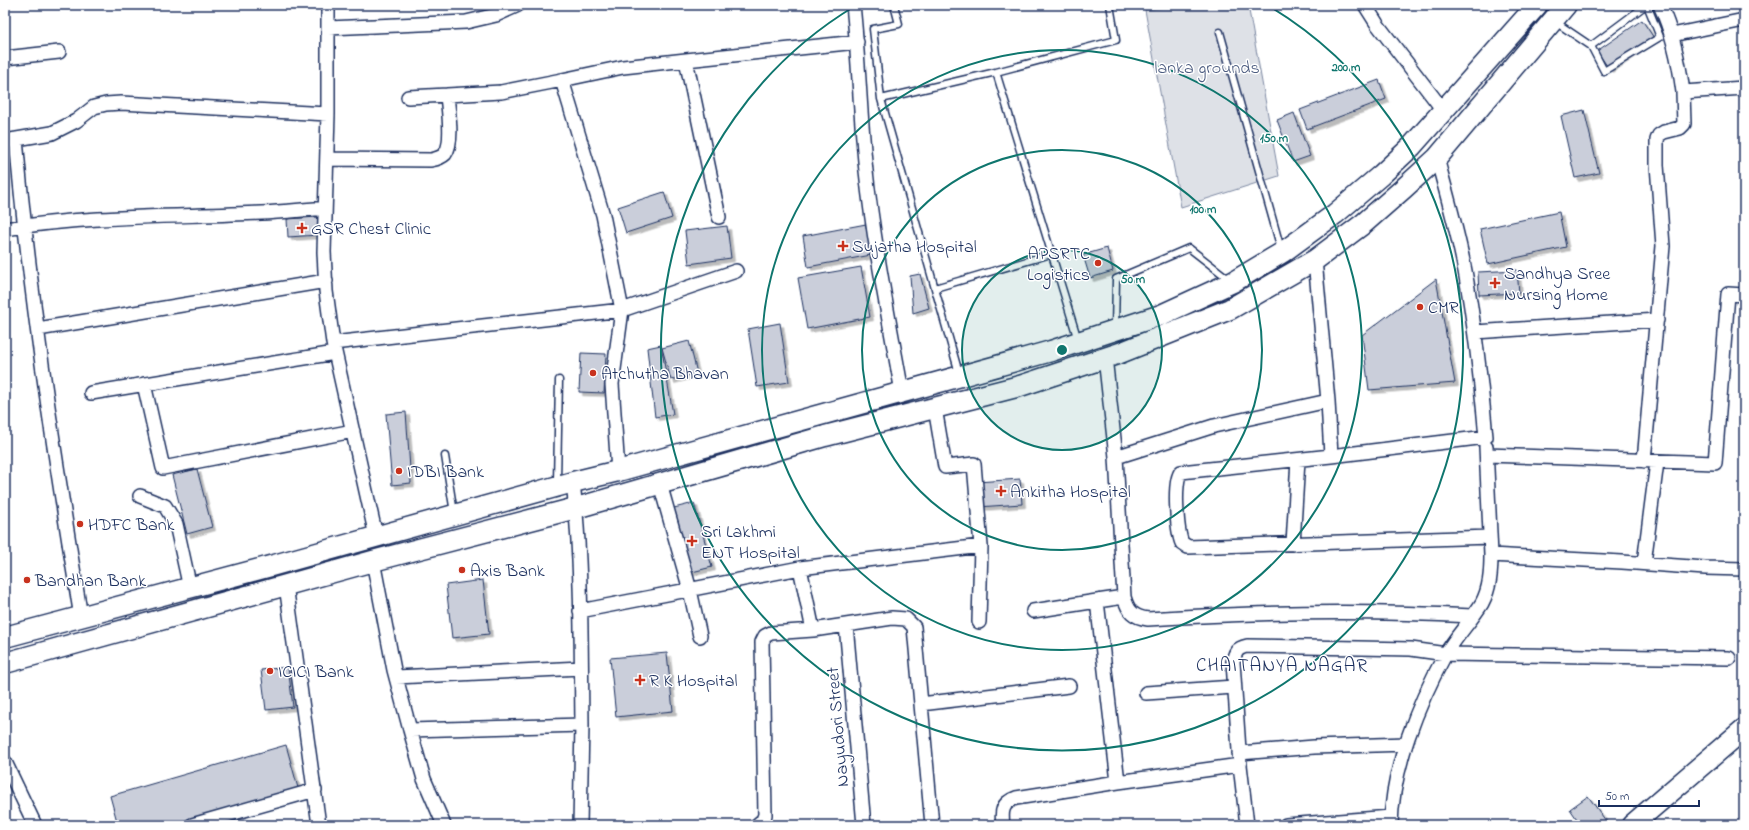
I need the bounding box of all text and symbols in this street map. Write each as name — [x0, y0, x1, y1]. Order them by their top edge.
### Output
park label: lanka grounds — [1154, 56, 1260, 83]
text: 200 m — [1331, 59, 1361, 77]
text: 150 m — [1260, 130, 1289, 148]
text: 100 m — [1190, 201, 1217, 219]
place label: GSR Chest Clinic — [311, 217, 431, 243]
marker: GSR Chest Clinic — [296, 222, 308, 234]
place label: Sujatha Hospital — [852, 235, 977, 261]
marker: Sujatha Hospital — [837, 240, 849, 252]
place label: APSRTC Logistics — [1027, 242, 1090, 290]
marker: APSRTC Logistics — [1093, 258, 1103, 268]
place label: Sandhya Sree Nursing Home — [1504, 262, 1611, 310]
text: 50 m — [1121, 271, 1146, 289]
marker: Sandhya Sree Nursing Home — [1489, 277, 1501, 289]
place label: CMR — [1428, 296, 1459, 322]
marker: CMR — [1415, 302, 1425, 312]
centre of rings — [1055, 343, 1069, 357]
place label: Atchutha Bhavan — [601, 362, 729, 388]
marker: Atchutha Bhavan — [588, 368, 598, 378]
place label: IDBI Bank — [407, 460, 484, 486]
marker: IDBI Bank — [394, 466, 404, 476]
place label: Ankitha Hospital — [1010, 480, 1131, 506]
marker: Ankitha Hospital — [995, 485, 1007, 497]
place label: HDFC Bank — [88, 513, 175, 539]
marker: HDFC Bank — [75, 519, 85, 529]
place label: Sri Lakhmi ENT Hospital — [701, 520, 800, 567]
marker: Sri Lakhmi ENT Hospital — [686, 535, 698, 547]
place label: Axis Bank — [470, 559, 545, 585]
marker: Axis Bank — [457, 565, 467, 575]
place label: Bandhan Bank — [34, 569, 146, 595]
marker: Bandhan Bank — [22, 575, 32, 585]
district label: CHAITANYA NAGAR — [1196, 653, 1368, 680]
place label: ICICI Bank — [278, 660, 354, 686]
marker: ICICI Bank — [265, 666, 275, 676]
street label: Nayudori Street — [821, 666, 857, 788]
place label: R K Hospital — [649, 669, 738, 695]
marker: R K Hospital — [634, 674, 646, 686]
scale bar — [1599, 782, 1699, 808]
text: 50 m — [1605, 788, 1629, 806]

